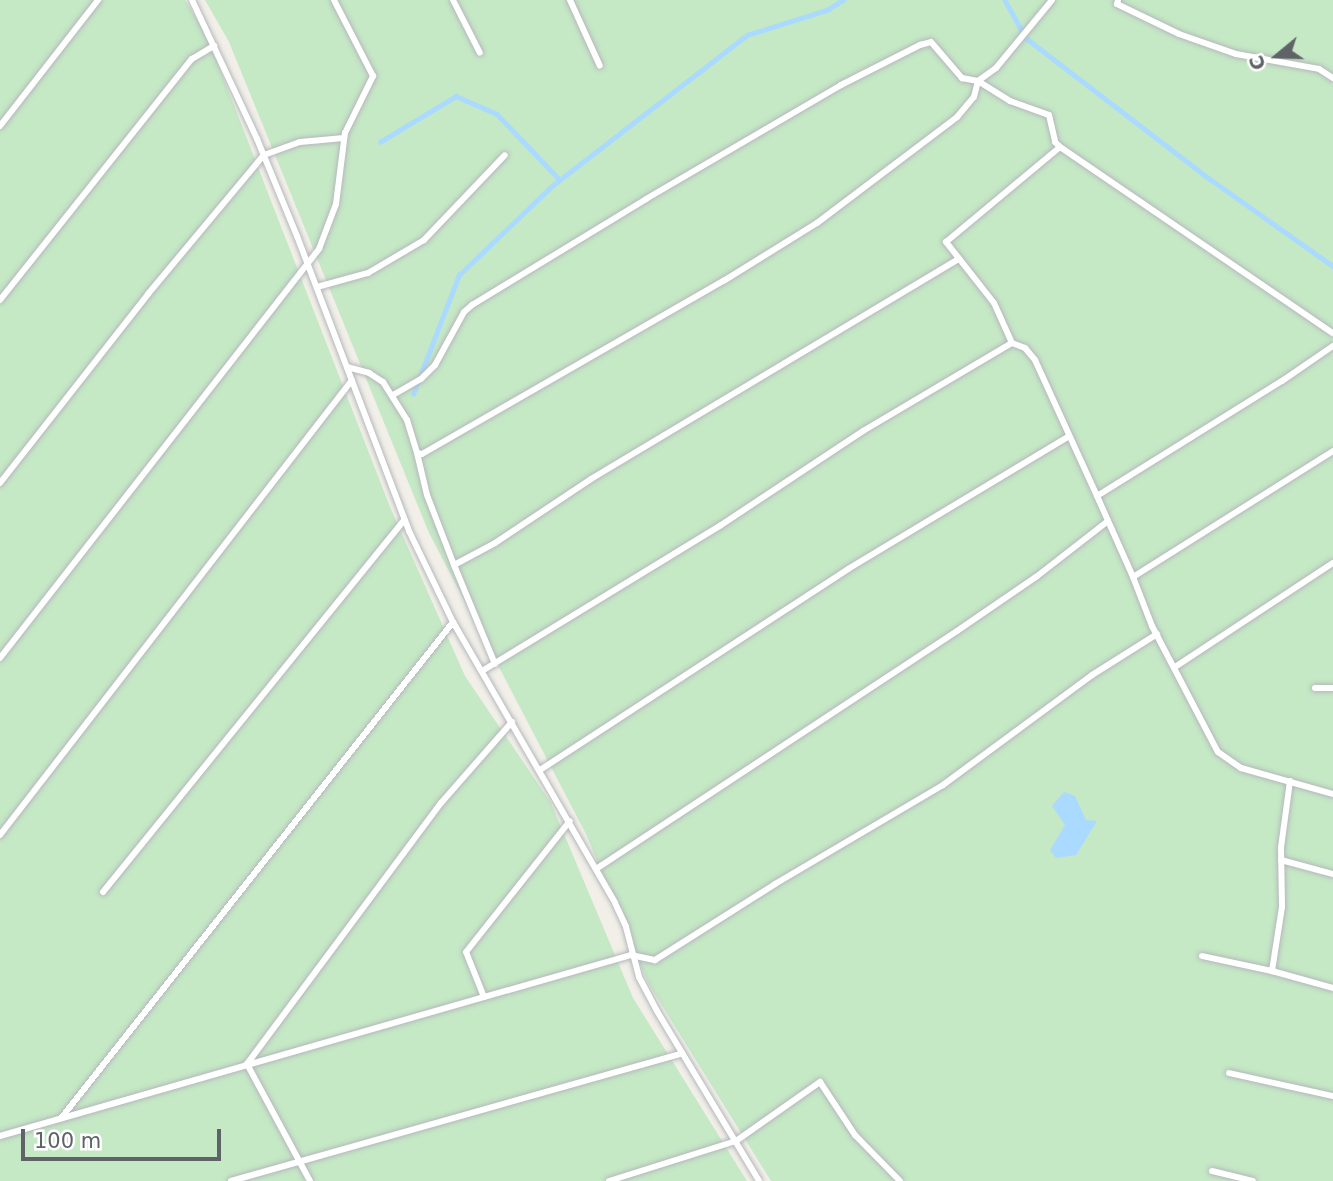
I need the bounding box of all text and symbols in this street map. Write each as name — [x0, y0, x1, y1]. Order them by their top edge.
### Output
north arrow — [1242, 21, 1312, 91]
text: С — [1244, 53, 1270, 73]
scale bar — [24, 1114, 224, 1158]
text: 100 m — [34, 1129, 101, 1153]

